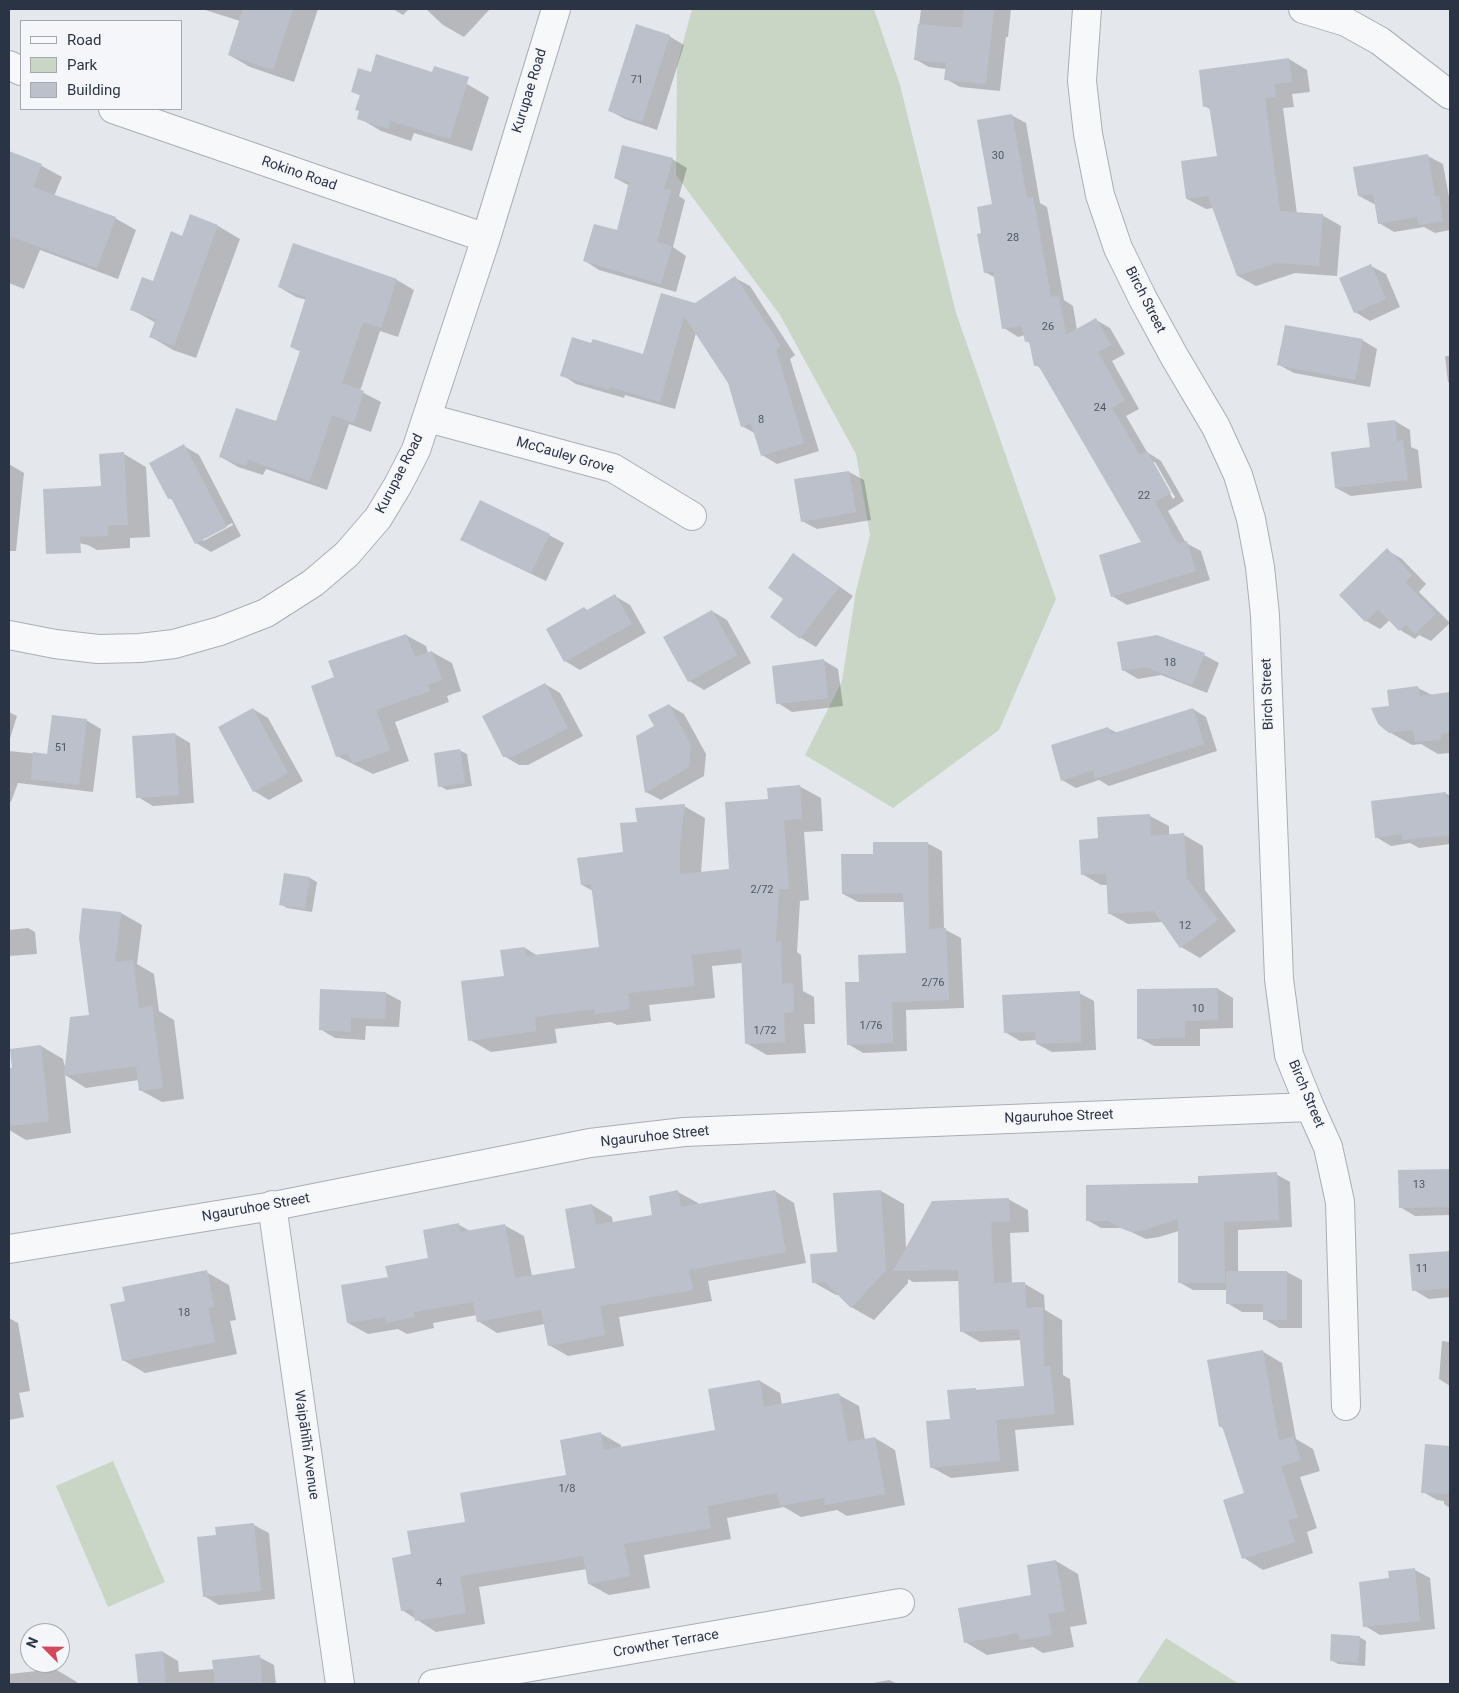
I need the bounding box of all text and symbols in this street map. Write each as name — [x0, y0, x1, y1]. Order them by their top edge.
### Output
legend — [20, 20, 182, 110]
text: Road — [67, 31, 101, 49]
street label: Kurupae Road — [509, 47, 551, 135]
text: Park — [67, 56, 97, 74]
house number: 71 — [631, 73, 643, 87]
text: Building — [67, 81, 121, 99]
house number: 30 — [992, 149, 1004, 163]
street label: Rokino Road — [259, 153, 339, 195]
house number: 28 — [1007, 231, 1019, 245]
street label: Birch Street — [1121, 264, 1169, 336]
house number: 26 — [1042, 320, 1054, 334]
house number: 24 — [1094, 401, 1106, 415]
house number: 8 — [758, 413, 764, 427]
street label: Kurupae Road — [373, 431, 427, 517]
street label: McCauley Grove — [514, 434, 616, 478]
house number: 22 — [1138, 489, 1150, 503]
house number: 18 — [1164, 656, 1176, 670]
street label: Birch Street — [1258, 658, 1278, 730]
house number: 51 — [55, 741, 67, 755]
house number: 2/72 — [750, 883, 774, 897]
house number: 12 — [1179, 919, 1191, 933]
house number: 2/76 — [921, 976, 945, 990]
house number: 10 — [1192, 1002, 1204, 1016]
house number: 1/76 — [859, 1019, 883, 1033]
house number: 1/72 — [753, 1024, 777, 1038]
street label: Birch Street — [1284, 1057, 1328, 1131]
street label: Ngauruhoe Street — [1004, 1107, 1114, 1127]
street label: Ngauruhoe Street — [600, 1123, 710, 1151]
house number: 13 — [1413, 1178, 1425, 1192]
street label: Ngauruhoe Street — [201, 1190, 311, 1226]
house number: 11 — [1416, 1262, 1428, 1276]
house number: 18 — [178, 1306, 190, 1320]
street label: Waipāhīhī Avenue — [290, 1389, 322, 1501]
house number: 1/8 — [559, 1482, 575, 1496]
house number: 4 — [436, 1576, 442, 1590]
north arrow — [20, 1623, 70, 1673]
street label: Crowther Terrace — [612, 1626, 720, 1662]
text: N — [23, 1635, 41, 1650]

